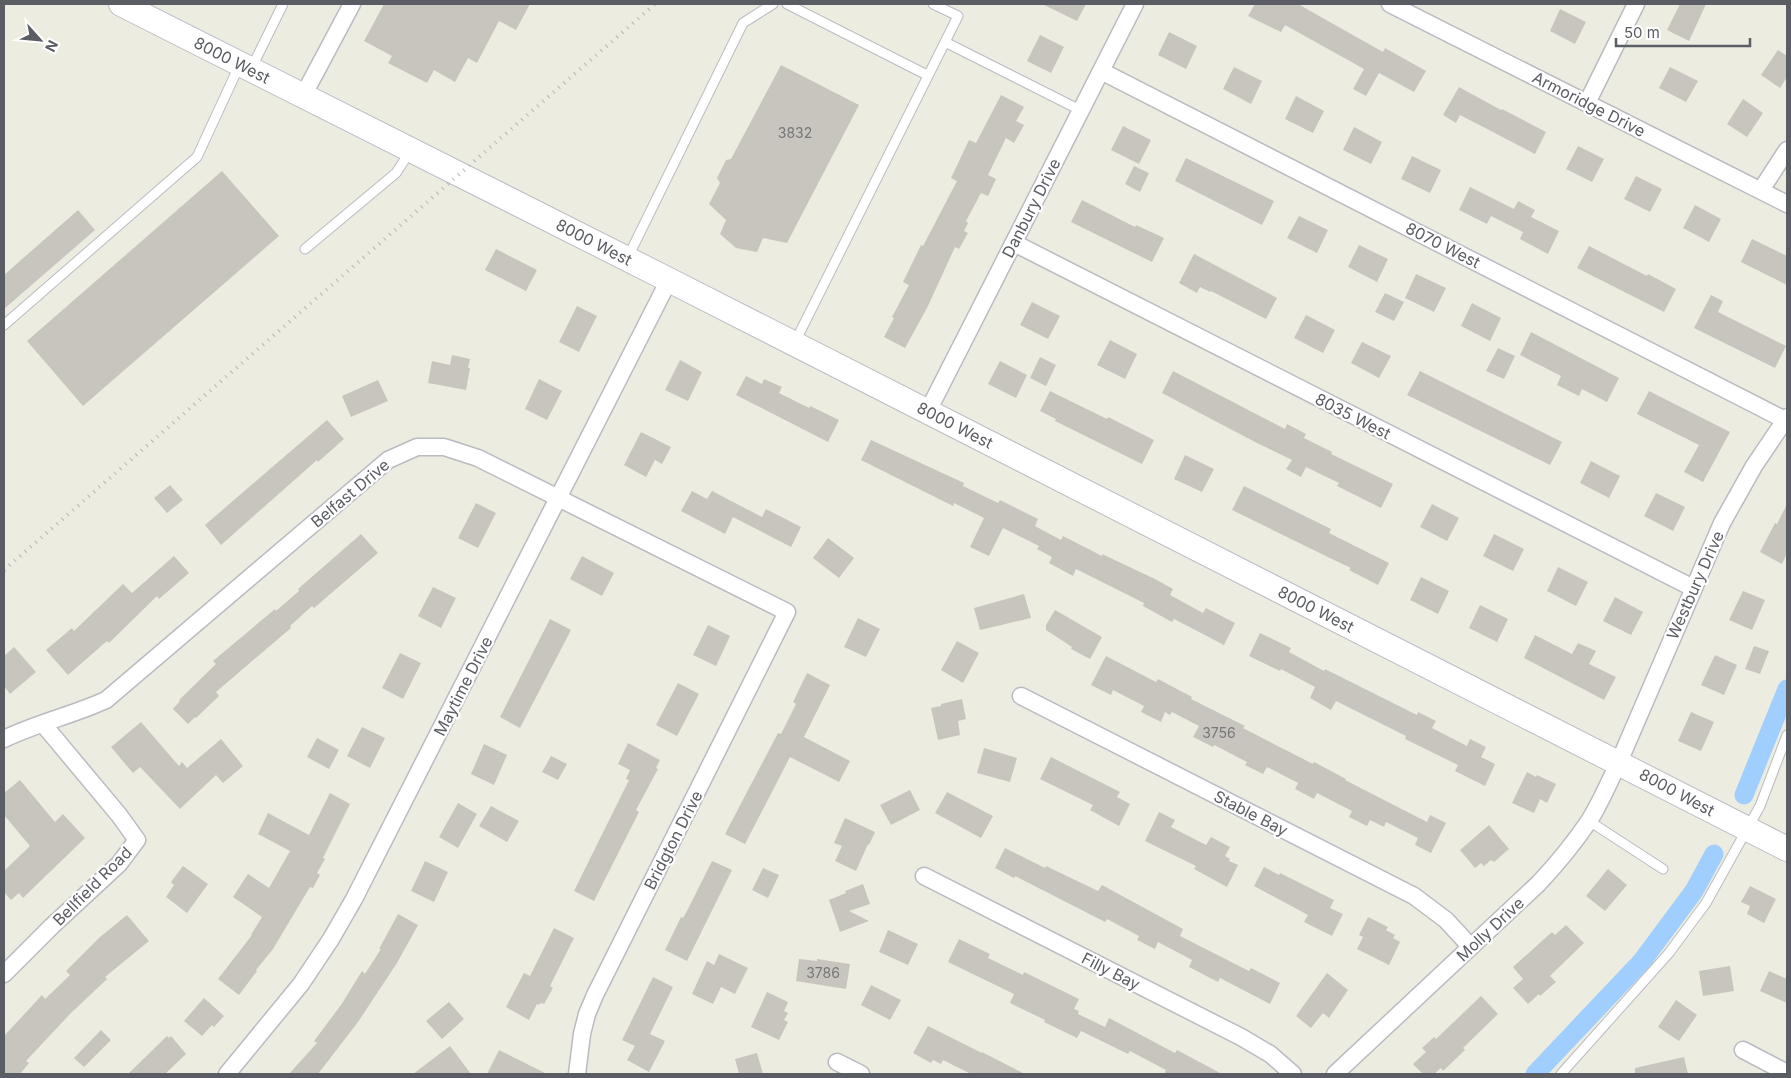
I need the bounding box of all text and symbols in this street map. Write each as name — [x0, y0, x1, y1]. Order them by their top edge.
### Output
north arrow — [15, 15, 65, 65]
scale bar — [1616, 15, 1750, 47]
text: 50 m — [1624, 23, 1660, 42]
street label: 8000 West — [191, 32, 273, 88]
text: N — [42, 38, 62, 55]
street label: Armoridge Drive — [1529, 67, 1649, 141]
house number: 3832 — [778, 124, 812, 141]
street label: Danbury Drive — [997, 155, 1065, 261]
street label: 8000 West — [553, 214, 635, 270]
street label: 8070 West — [1402, 218, 1484, 272]
street label: 8035 West — [1312, 388, 1394, 444]
street label: 8000 West — [914, 397, 996, 453]
street label: Belfast Drive — [307, 454, 393, 532]
street label: Westbury Drive — [1662, 528, 1728, 642]
street label: 8000 West — [1275, 581, 1357, 637]
street label: Maytime Drive — [429, 633, 497, 739]
house number: 3756 — [1202, 724, 1236, 741]
street label: 8000 West — [1636, 764, 1718, 820]
street label: Stable Bay — [1211, 786, 1291, 840]
street label: Bridgton Drive — [639, 787, 707, 893]
street label: Bellfield Road — [48, 842, 136, 930]
street label: Molly Drive — [1452, 893, 1528, 965]
street label: Filly Bay — [1078, 948, 1144, 994]
house number: 3786 — [806, 964, 840, 981]

